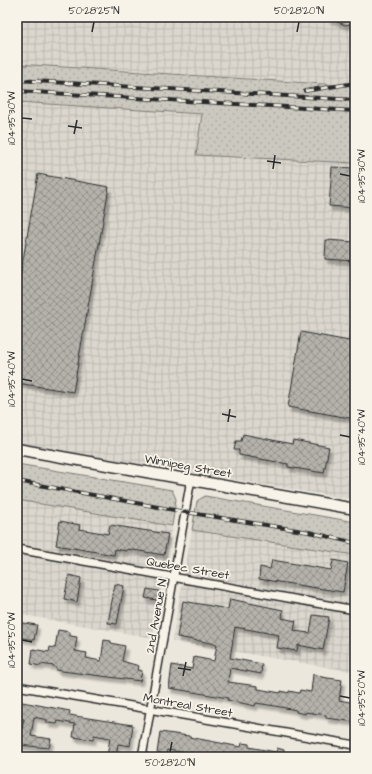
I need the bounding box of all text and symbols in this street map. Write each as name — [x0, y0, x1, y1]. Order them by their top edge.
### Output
text: 50°28'25"N — [69, 4, 119, 18]
text: 50°28'20"N — [274, 4, 324, 18]
text: 104°35'30"W — [5, 91, 19, 145]
text: 104°35'30"W — [355, 149, 369, 203]
text: 104°35'40"W — [5, 351, 19, 407]
text: 104°35'40"W — [355, 409, 369, 465]
street label: Winnipeg Street — [143, 450, 233, 484]
street label: Quebec Street — [145, 553, 231, 584]
street label: 2nd Avenue N — [142, 577, 171, 655]
text: 104°35'50"W — [5, 612, 19, 668]
text: 104°35'50"W — [355, 670, 369, 726]
street label: Montreal Street — [142, 689, 234, 722]
text: 50°28'20"N — [145, 756, 195, 770]

